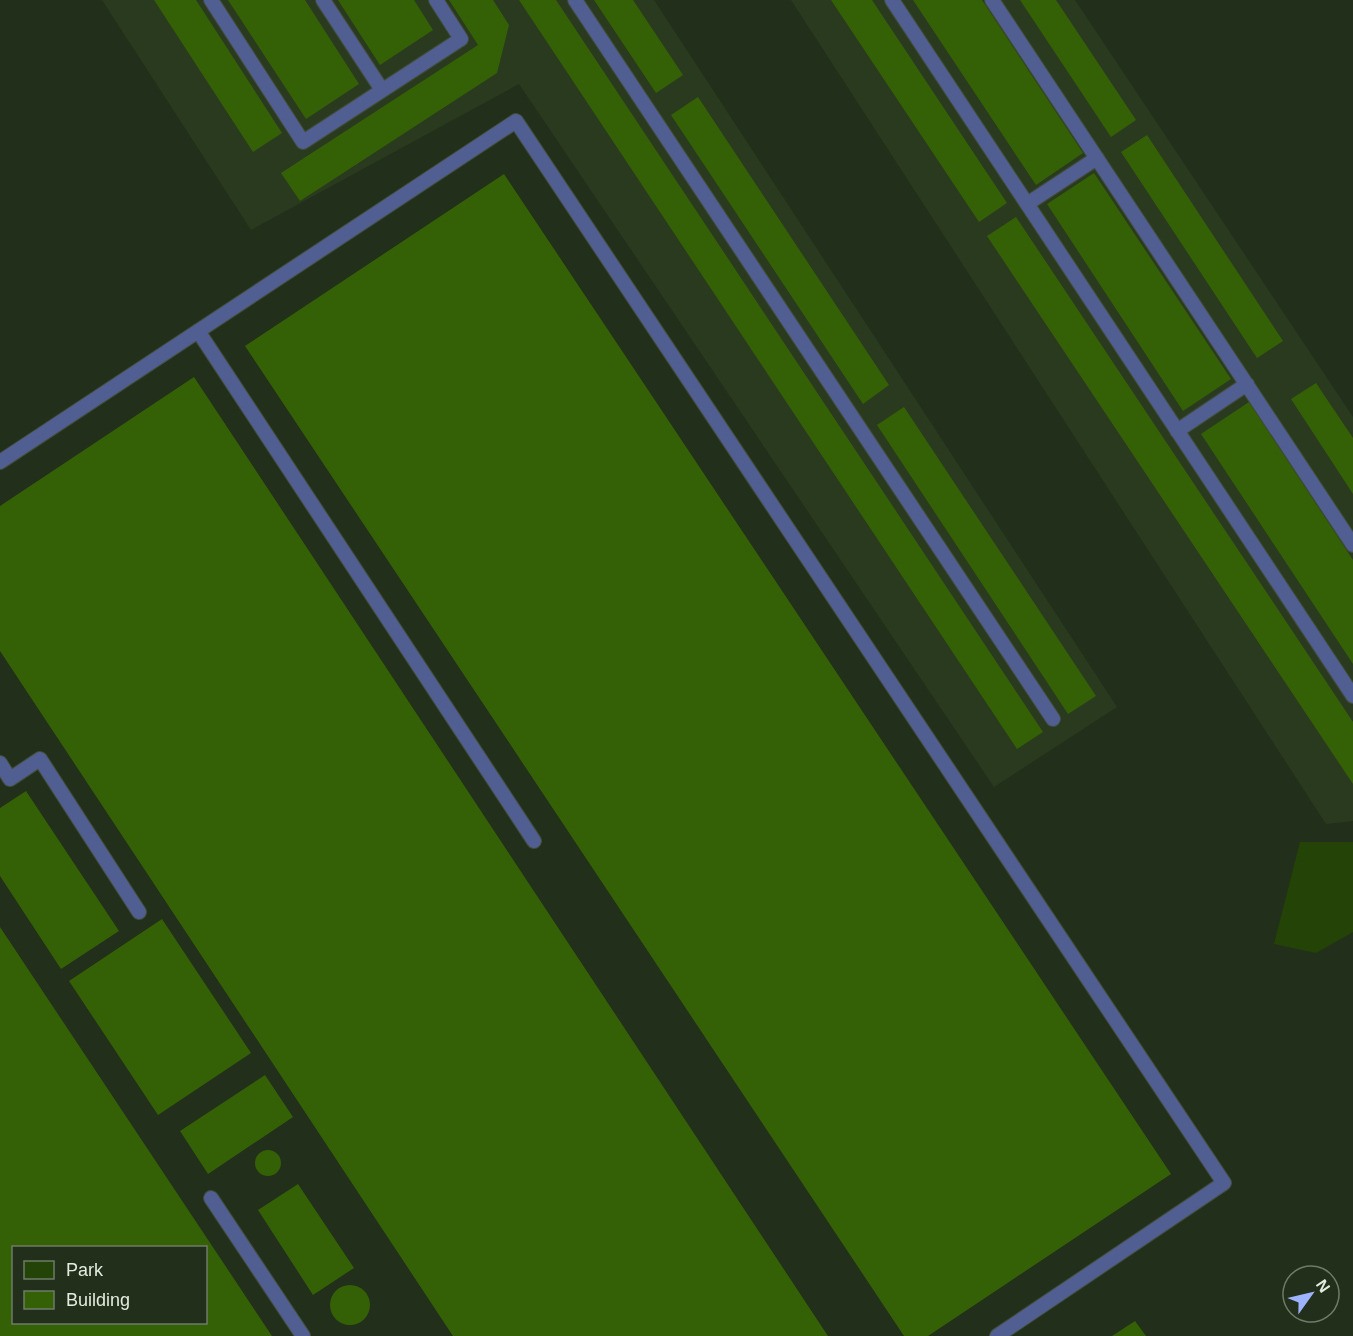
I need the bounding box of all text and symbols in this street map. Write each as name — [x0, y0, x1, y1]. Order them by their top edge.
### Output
legend — [12, 1246, 207, 1324]
text: Park — [66, 1260, 104, 1280]
north arrow — [1281, 1264, 1341, 1324]
text: N — [1313, 1276, 1333, 1295]
text: Building — [66, 1290, 130, 1310]

